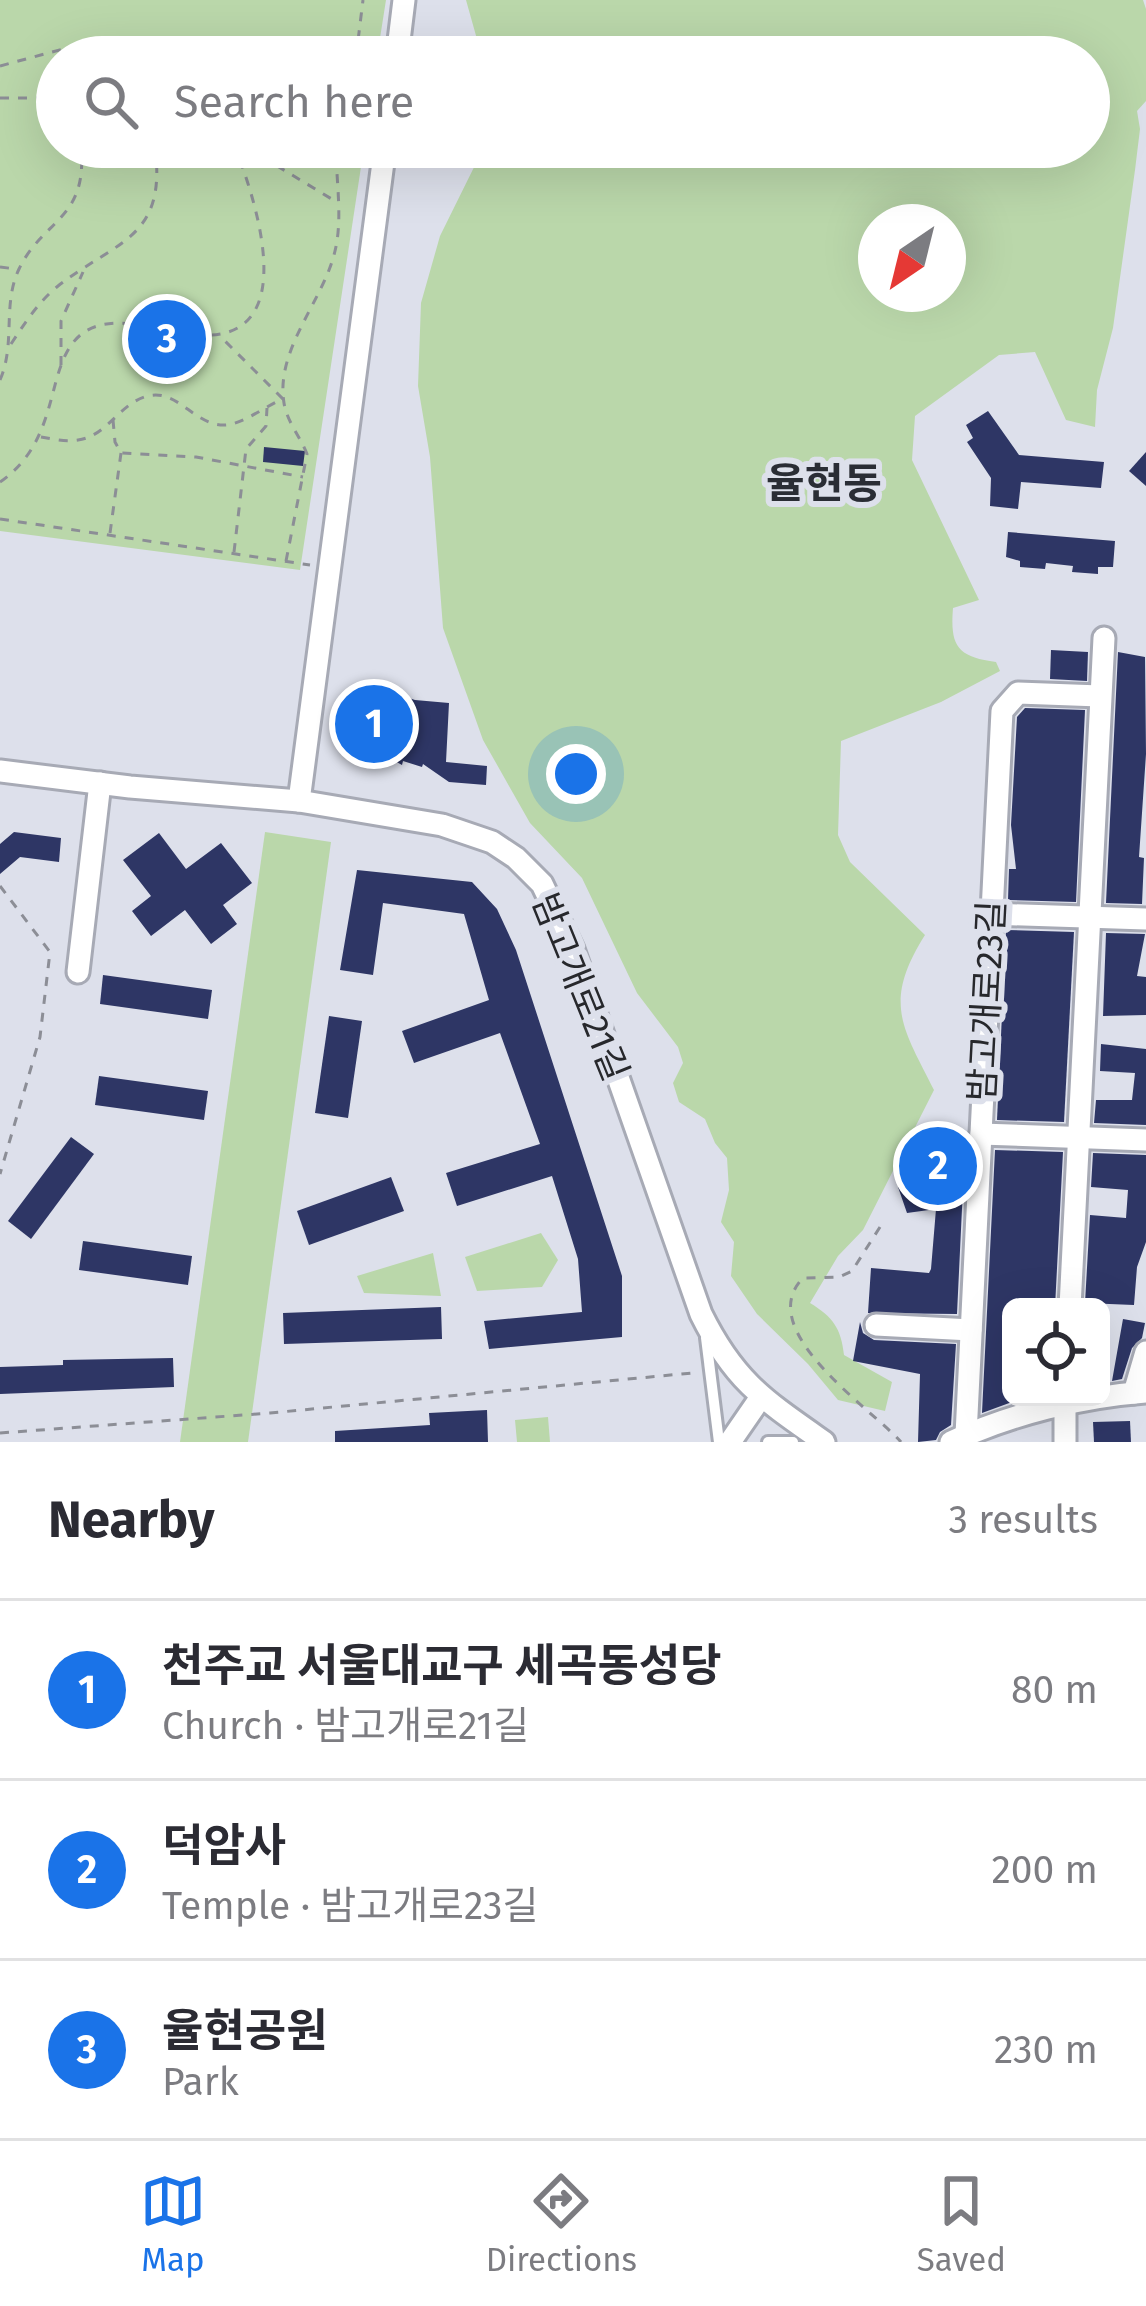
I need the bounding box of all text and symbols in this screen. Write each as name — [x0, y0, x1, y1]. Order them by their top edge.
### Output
search box — [36, 36, 1110, 168]
icon: search — [78, 69, 144, 135]
text: Search here — [174, 75, 414, 129]
north arrow — [858, 204, 966, 312]
pin: 3 — [128, 294, 206, 384]
district label: 율현동 — [766, 459, 882, 509]
pin: 1 — [335, 679, 413, 769]
your location — [546, 744, 606, 804]
street label: 밤고개로21길 — [522, 887, 638, 1087]
street label: 밤고개로23길 — [960, 899, 1014, 1103]
pin: 2 — [899, 1121, 977, 1211]
map controls — [1002, 1298, 1110, 1406]
button: locate — [1002, 1298, 1110, 1406]
text: Nearby — [48, 1489, 214, 1551]
text: 3 results — [948, 1497, 1098, 1543]
text: 천주교 서울대교구 세곡동성당 — [162, 1639, 722, 1693]
text: 1 — [78, 1667, 96, 1713]
text: 80 m — [1011, 1667, 1098, 1713]
text: Church · 밤고개로21길 — [162, 1703, 529, 1749]
text: 덕암사 — [162, 1819, 286, 1873]
text: 2 — [77, 1847, 97, 1893]
text: 200 m — [991, 1847, 1098, 1893]
text: Temple · 밤고개로23길 — [162, 1883, 538, 1929]
text: 율현공원 — [162, 2004, 328, 2058]
text: 3 — [77, 2027, 97, 2073]
text: 230 m — [994, 2027, 1098, 2073]
text: Park — [162, 2059, 239, 2105]
tab: Map — [140, 2168, 206, 2280]
tab: Directions — [486, 2168, 637, 2280]
tab: Saved — [917, 2168, 1006, 2280]

